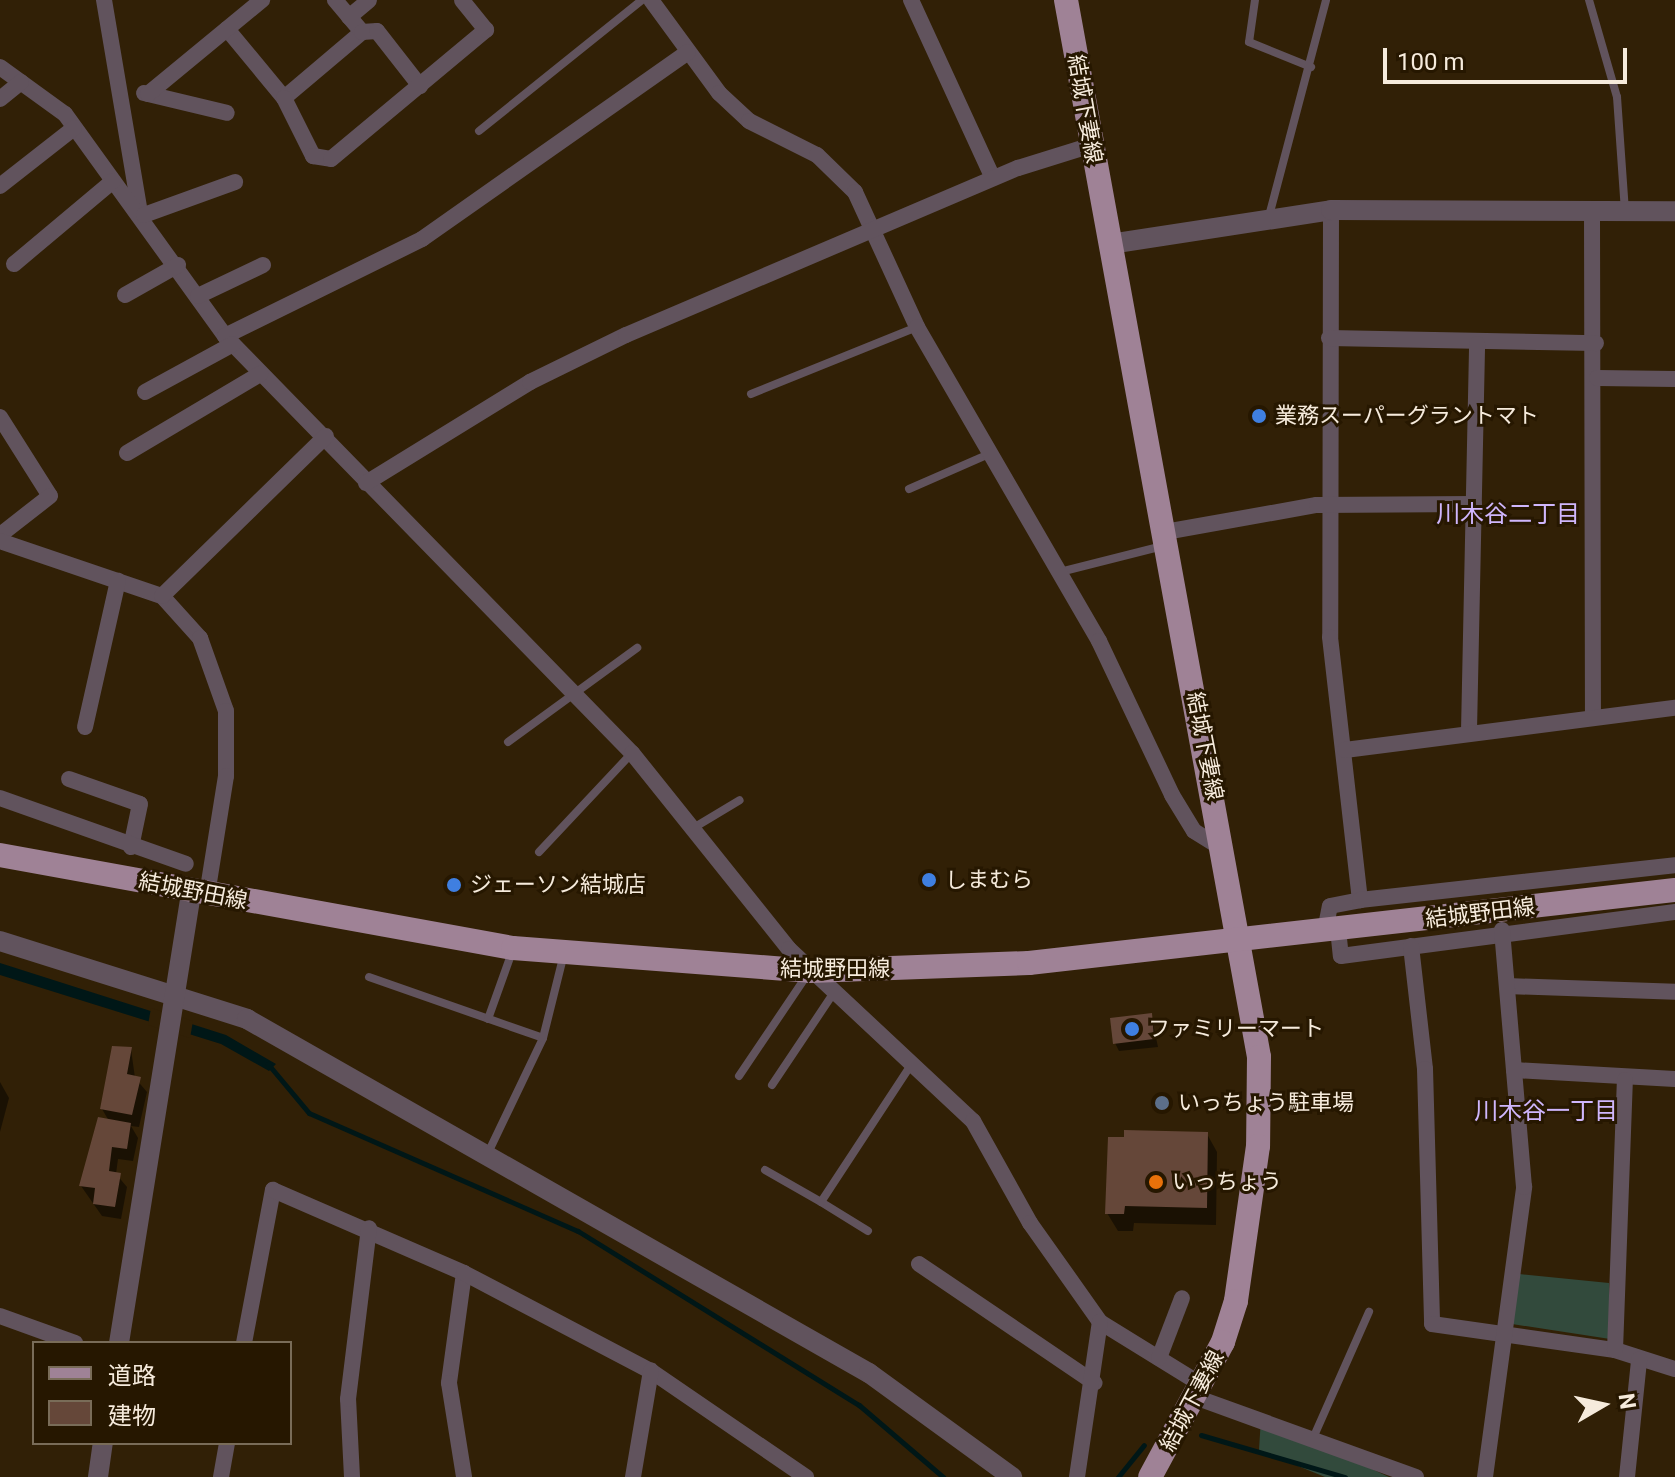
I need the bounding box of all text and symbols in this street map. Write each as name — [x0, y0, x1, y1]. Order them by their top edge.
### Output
scale bar — [1387, 32, 1631, 82]
text: 100 m — [1397, 48, 1464, 76]
street label: 結城下妻線 — [1062, 53, 1108, 165]
place label: 業務スーパーグラントマト — [1275, 403, 1539, 429]
marker: 業務スーパーグラントマト — [1250, 407, 1268, 425]
district label: 川木谷二丁目 — [1436, 501, 1580, 529]
street label: 結城下妻線 — [1182, 689, 1228, 803]
place label: しまむら — [945, 867, 1033, 893]
street label: 結城野田線 — [136, 868, 250, 914]
marker: しまむら — [920, 871, 938, 889]
place label: ジェーソン結城店 — [470, 872, 646, 898]
marker: ジェーソン結城店 — [445, 876, 463, 894]
street label: 結城野田線 — [1424, 893, 1536, 933]
street label: 結城野田線 — [780, 956, 890, 982]
place label: ファミリーマート — [1148, 1016, 1324, 1042]
marker: ファミリーマート — [1123, 1020, 1141, 1038]
place label: いっちょう駐車場 — [1178, 1090, 1354, 1116]
marker: いっちょう駐車場 — [1153, 1094, 1171, 1112]
district label: 川木谷一丁目 — [1474, 1098, 1618, 1126]
place label: いっちょう — [1172, 1169, 1282, 1195]
marker: いっちょう — [1147, 1173, 1165, 1191]
legend — [32, 1341, 292, 1445]
street label: 結城下妻線 — [1155, 1346, 1229, 1456]
text: 道路 — [108, 1362, 156, 1390]
north arrow — [1563, 1365, 1643, 1445]
text: N — [1614, 1392, 1641, 1411]
text: 建物 — [108, 1402, 156, 1430]

